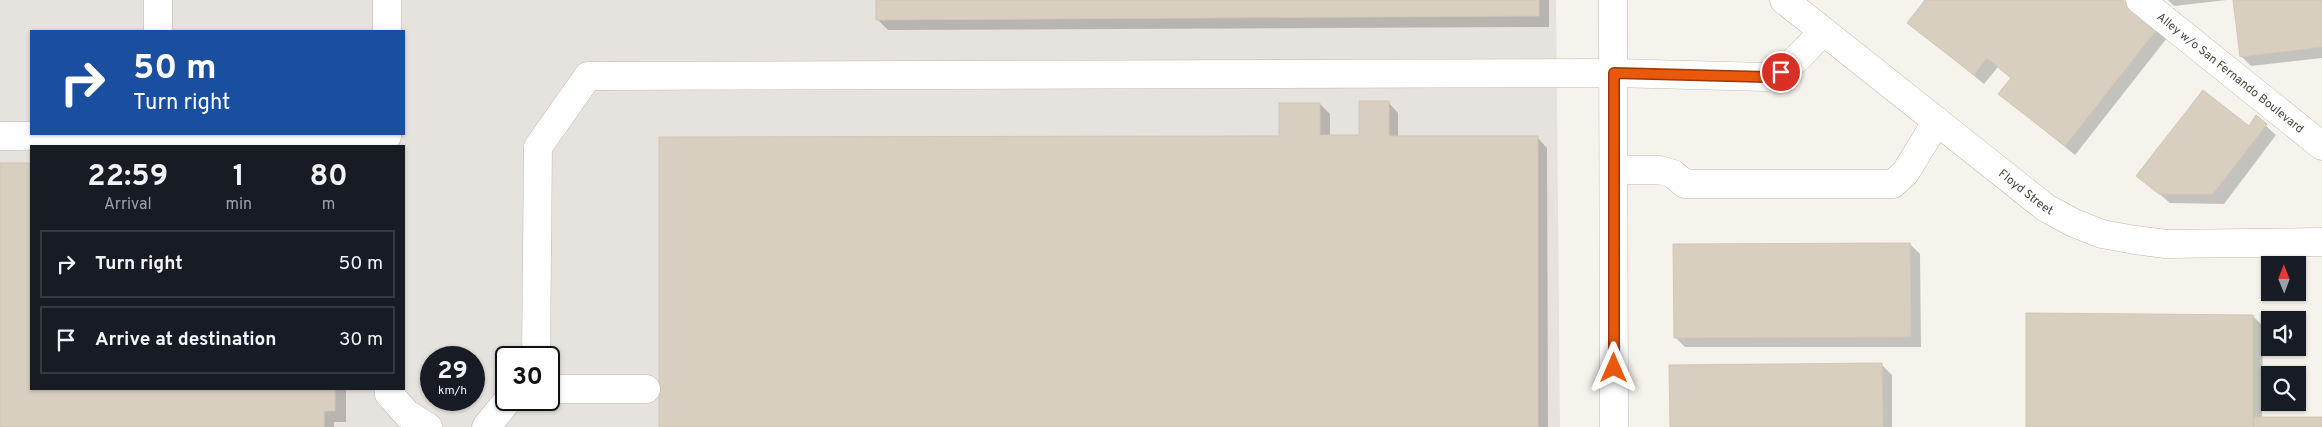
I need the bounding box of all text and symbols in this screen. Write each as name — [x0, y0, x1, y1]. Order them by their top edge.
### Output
street label: Alley w/o San Fernando Boulevard — [2153, 9, 2307, 137]
text: 50 m — [133, 47, 217, 91]
icon: right — [50, 50, 115, 115]
pin — [1760, 51, 1802, 93]
icon: arrive — [1767, 58, 1795, 86]
text: Turn right — [133, 90, 230, 117]
text: 22:59 — [87, 159, 168, 196]
text: 1 — [233, 159, 245, 196]
text: 80 — [309, 159, 348, 196]
street label: Floyd Street — [1995, 166, 2056, 219]
text: Arrival — [104, 195, 152, 215]
text: min — [225, 195, 252, 215]
text: m — [322, 195, 335, 215]
icon: right — [52, 250, 80, 278]
text: Turn right — [95, 252, 183, 276]
text: 50 m — [338, 252, 383, 276]
north arrow — [2261, 256, 2306, 301]
map controls — [2261, 256, 2306, 411]
button: sound — [2261, 311, 2306, 356]
icon: arrive — [52, 326, 80, 354]
text: Arrive at destination — [95, 328, 276, 352]
text: 30 m — [339, 328, 383, 352]
position arrow — [1587, 341, 1639, 393]
speed limit sign: 30 — [495, 346, 560, 411]
text: 29 — [437, 356, 468, 388]
button: search — [2261, 366, 2306, 411]
text: km/h — [438, 383, 467, 399]

